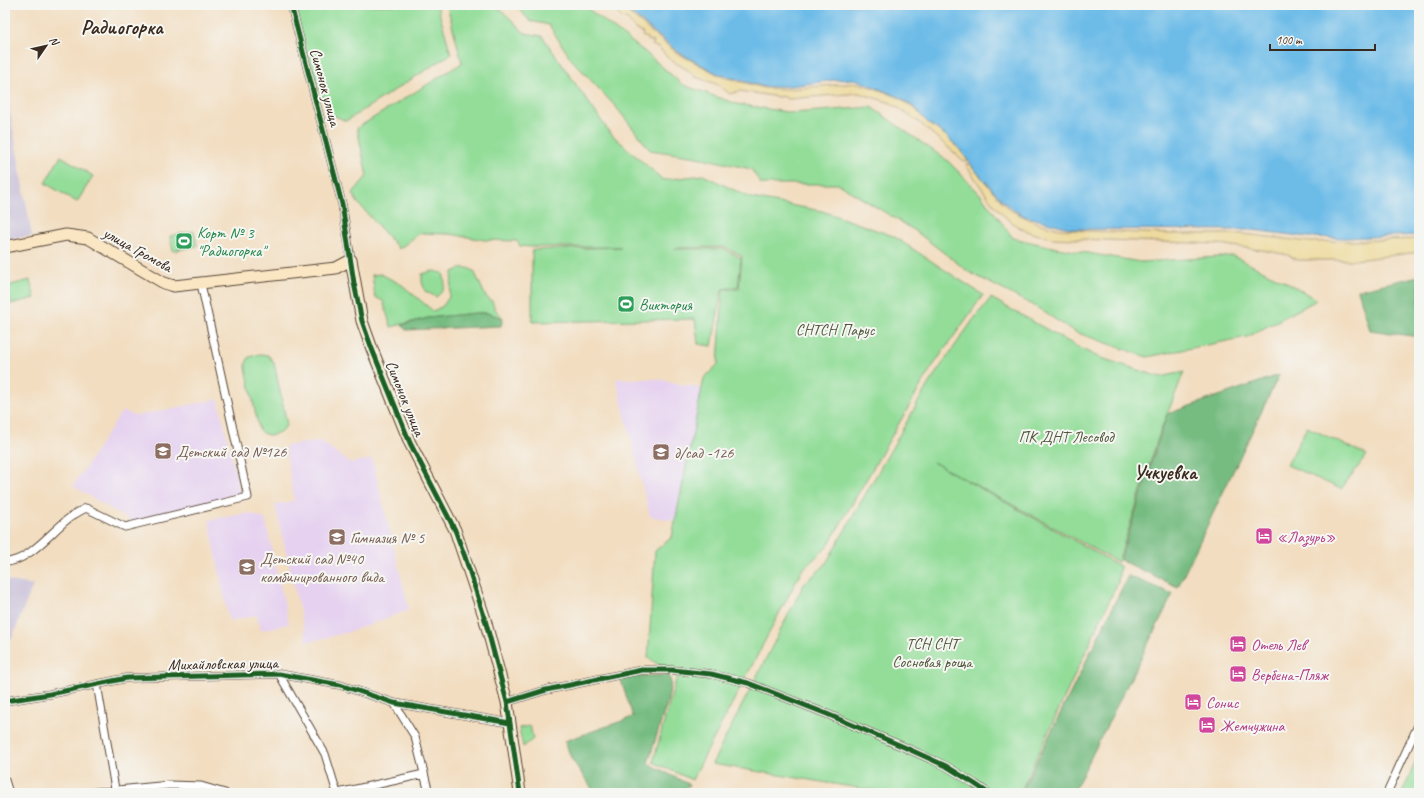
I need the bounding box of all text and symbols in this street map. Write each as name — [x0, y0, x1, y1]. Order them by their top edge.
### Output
district label: Радиогорка — [81, 15, 164, 40]
north arrow — [26, 26, 66, 66]
scale bar — [1270, 26, 1375, 52]
text: 100 m — [1276, 32, 1303, 48]
text: N — [47, 34, 63, 49]
street label: Симонок улица — [305, 46, 345, 130]
street label: улица Громова — [99, 222, 177, 278]
place label: Корт № 3 "Радиогорка" — [197, 223, 268, 261]
sports icon: Корт № 3 "Радиогорка" — [174, 231, 194, 251]
sports icon: Виктория — [616, 294, 636, 314]
place label: Виктория — [639, 295, 693, 315]
park label: СНТСН Парус — [796, 320, 876, 340]
street label: Симонок улица — [381, 358, 430, 440]
park label: ПК ДНТ Лесовод — [1018, 427, 1115, 447]
school or university icon: Детский сад №126 — [153, 441, 173, 461]
place label: Детский сад №126 — [176, 442, 287, 462]
school or university icon: д/сад -126 — [651, 442, 671, 462]
place label: д/сад -126 — [674, 443, 734, 463]
district label: Учкуевка — [1134, 460, 1199, 485]
hotel icon: «Лазурь» — [1254, 526, 1274, 546]
school or university icon: Гимназия № 5 — [327, 527, 347, 547]
place label: «Лазурь» — [1277, 527, 1336, 547]
place label: Гимназия № 5 — [350, 528, 425, 548]
place label: Детский сад №40 комбинированного вида — [260, 549, 385, 587]
school or university icon: Детский сад №40 комбинированного вида — [237, 557, 257, 577]
park label: ТСН СНТ Сосновая роща — [892, 634, 973, 672]
hotel icon: Отель Лев — [1228, 634, 1248, 654]
place label: Отель Лев — [1251, 635, 1310, 655]
street label: Михайловская улица — [168, 653, 280, 675]
hotel icon: Вербена-Пляж — [1228, 664, 1248, 684]
place label: Вербена-Пляж — [1251, 665, 1330, 685]
hotel icon: Сонис — [1183, 692, 1203, 712]
place label: Сонис — [1206, 693, 1240, 713]
hotel icon: Жемчужина — [1197, 715, 1217, 735]
place label: Жемчужина — [1220, 716, 1286, 736]

